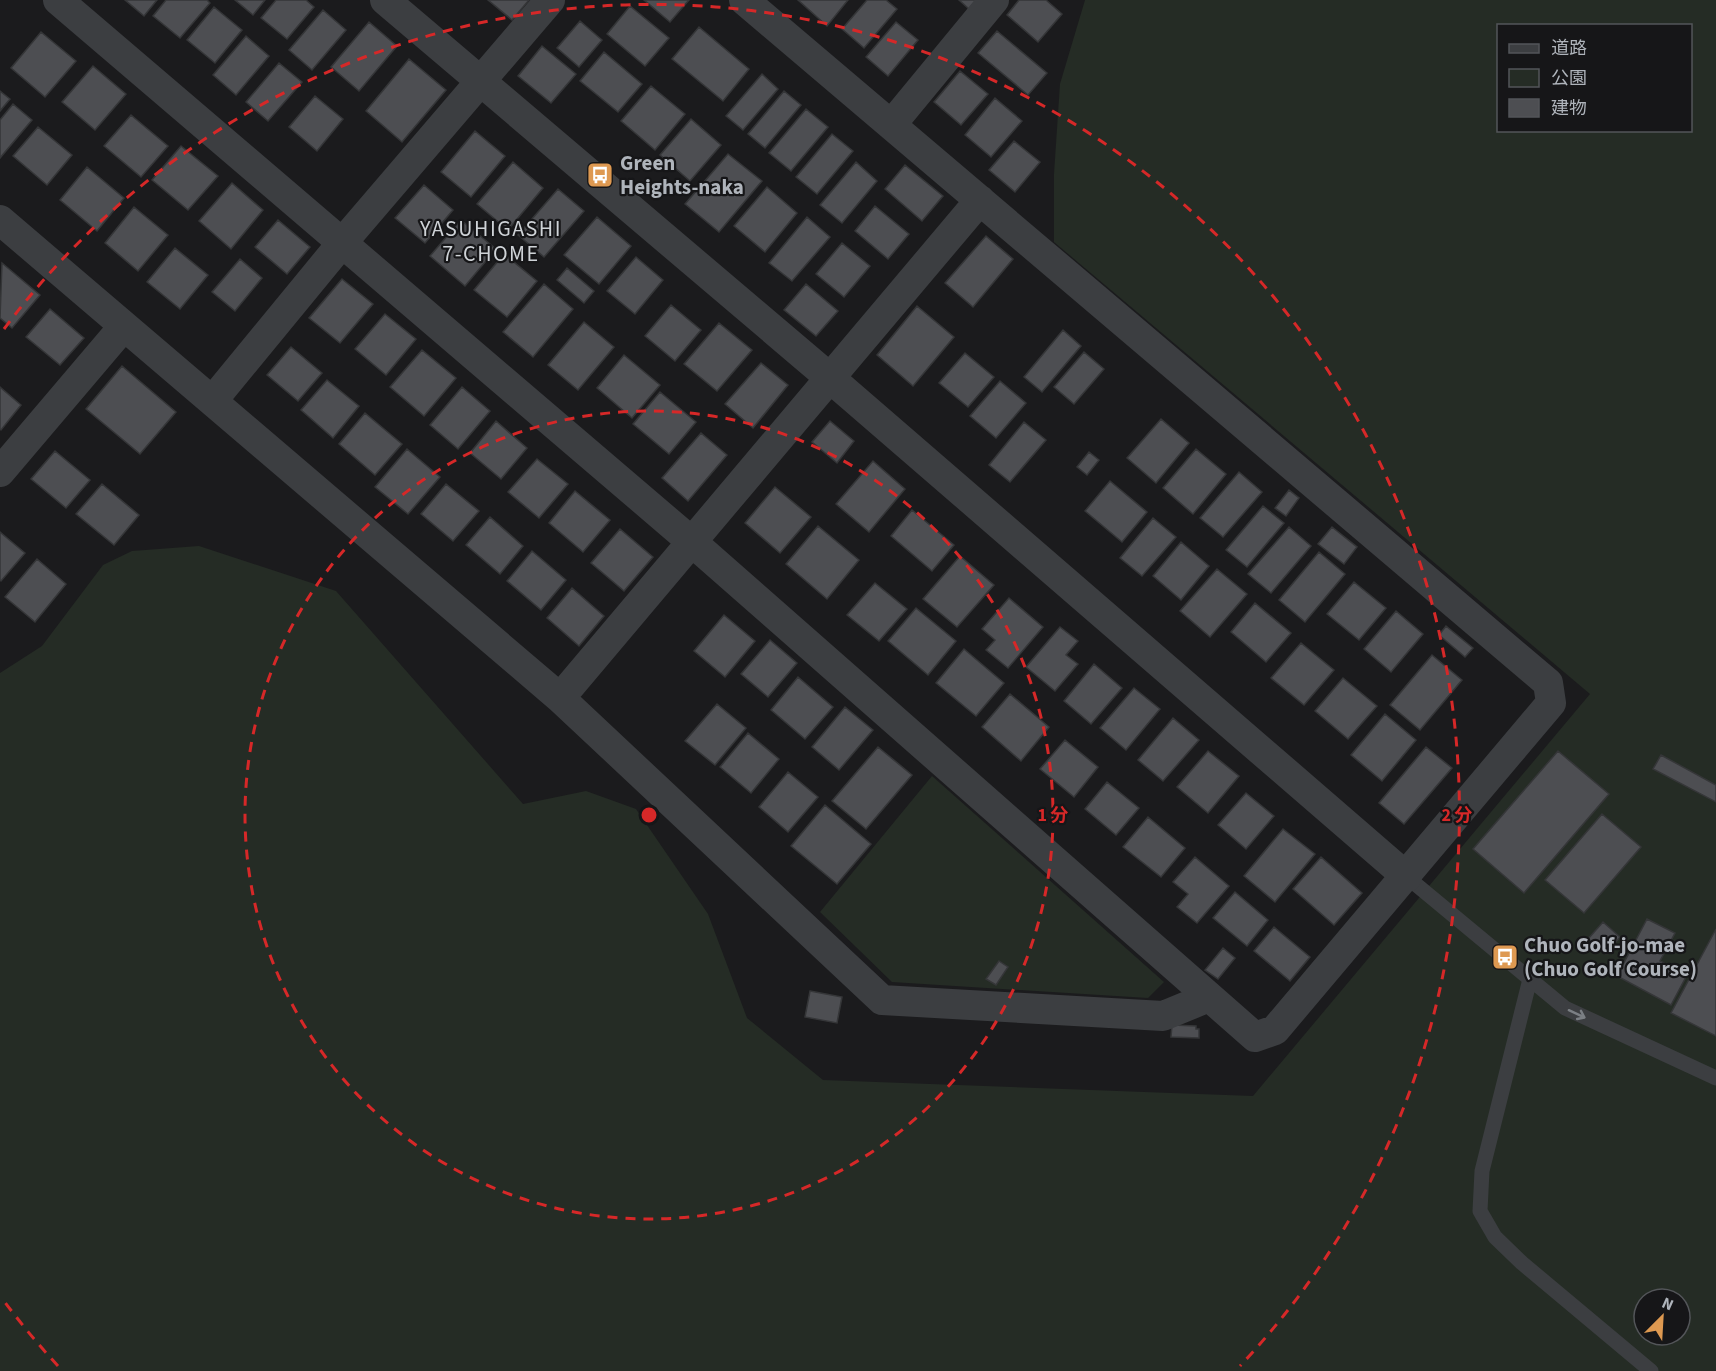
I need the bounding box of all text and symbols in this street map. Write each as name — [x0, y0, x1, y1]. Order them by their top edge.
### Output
legend — [1497, 24, 1692, 132]
text: 道路 — [1551, 36, 1587, 61]
text: 公園 — [1551, 66, 1587, 91]
text: 建物 — [1551, 96, 1587, 121]
place label: Green Heights-naka — [620, 148, 744, 202]
bus stop icon: Green Heights-naka — [585, 160, 615, 190]
district label: YASUHIGASHI 7-CHOME — [419, 213, 562, 270]
text: 1 分 — [1037, 803, 1069, 828]
text: 2 分 — [1441, 803, 1473, 828]
centre of rings — [639, 805, 659, 825]
place label: Chuo Golf-jo-mae (Chuo Golf Course) — [1524, 930, 1697, 984]
bus stop icon: Chuo Golf-jo-mae (Chuo Golf Course) — [1490, 942, 1520, 972]
one-way arrow — [1567, 1008, 1585, 1020]
north arrow — [1632, 1287, 1692, 1347]
text: N — [1658, 1292, 1677, 1316]

